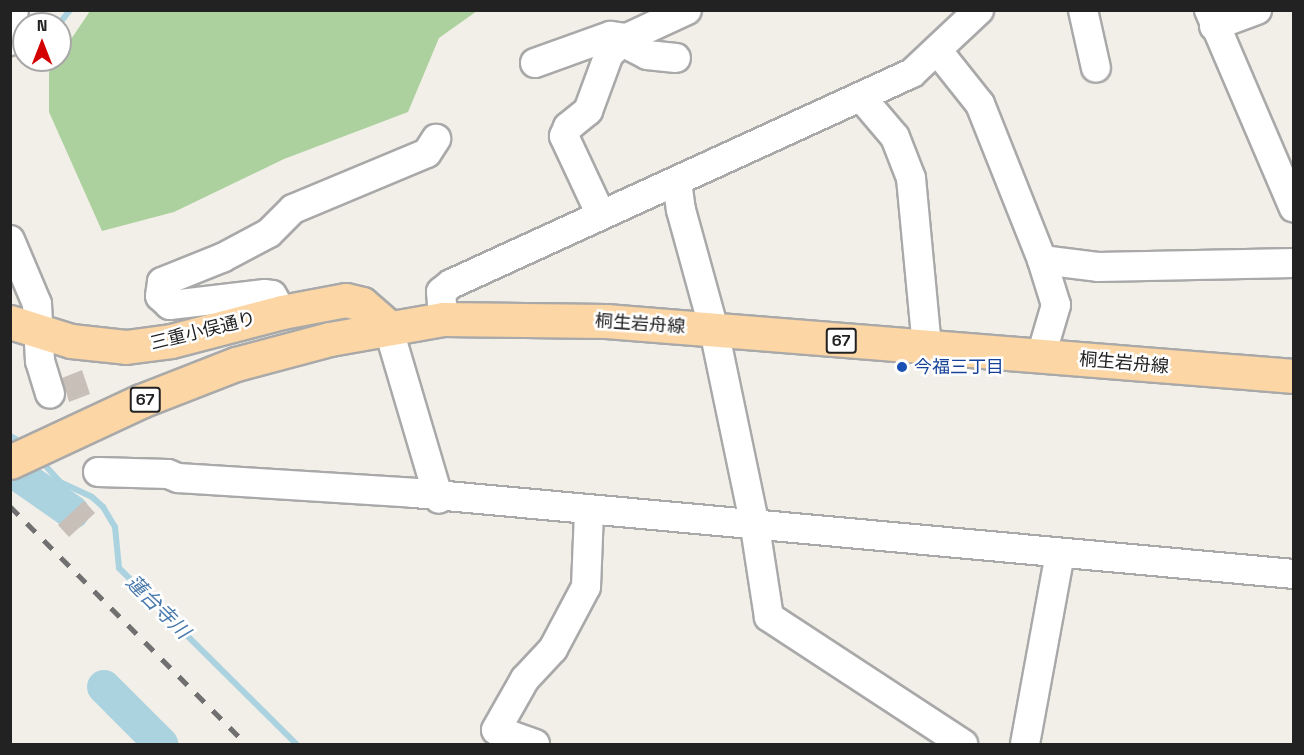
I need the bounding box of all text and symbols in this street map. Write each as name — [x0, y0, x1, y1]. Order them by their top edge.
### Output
north arrow — [12, 12, 72, 72]
text: N — [37, 15, 47, 36]
street label: 三重小俣通り — [148, 307, 258, 355]
street label: 桐生岩舟線 — [594, 310, 686, 338]
road number: 67 — [824, 328, 858, 354]
street label: 桐生岩舟線 — [1078, 348, 1170, 378]
place label: 今福三丁目 — [914, 356, 1004, 378]
marker: 今福三丁目 — [895, 360, 909, 374]
road number: 67 — [128, 387, 162, 413]
water label: 蓮台寺川 — [121, 570, 195, 644]

